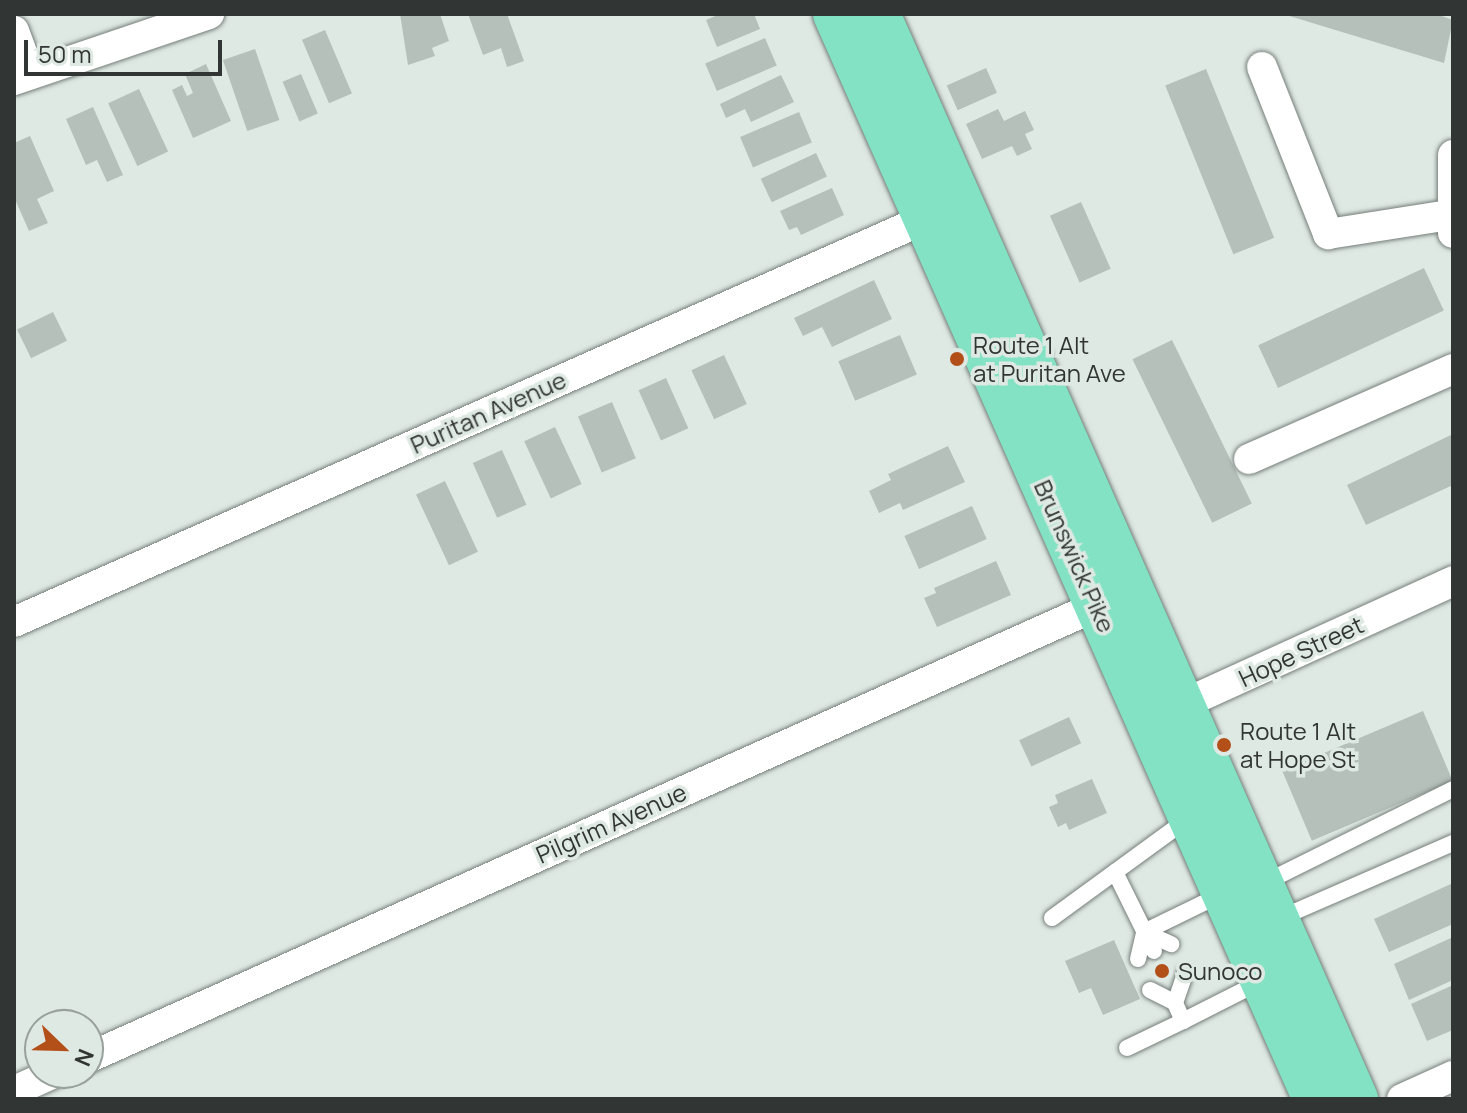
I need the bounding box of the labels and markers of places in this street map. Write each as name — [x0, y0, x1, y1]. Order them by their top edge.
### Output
place label: Route 1 Alt at Puritan Ave — [973, 331, 1126, 387]
marker: Route 1 Alt at Puritan Ave — [948, 350, 966, 368]
place label: Route 1 Alt at Hope St — [1240, 717, 1356, 773]
marker: Route 1 Alt at Hope St — [1215, 736, 1233, 754]
place label: Sunoco — [1178, 957, 1263, 985]
marker: Sunoco — [1153, 962, 1171, 980]

